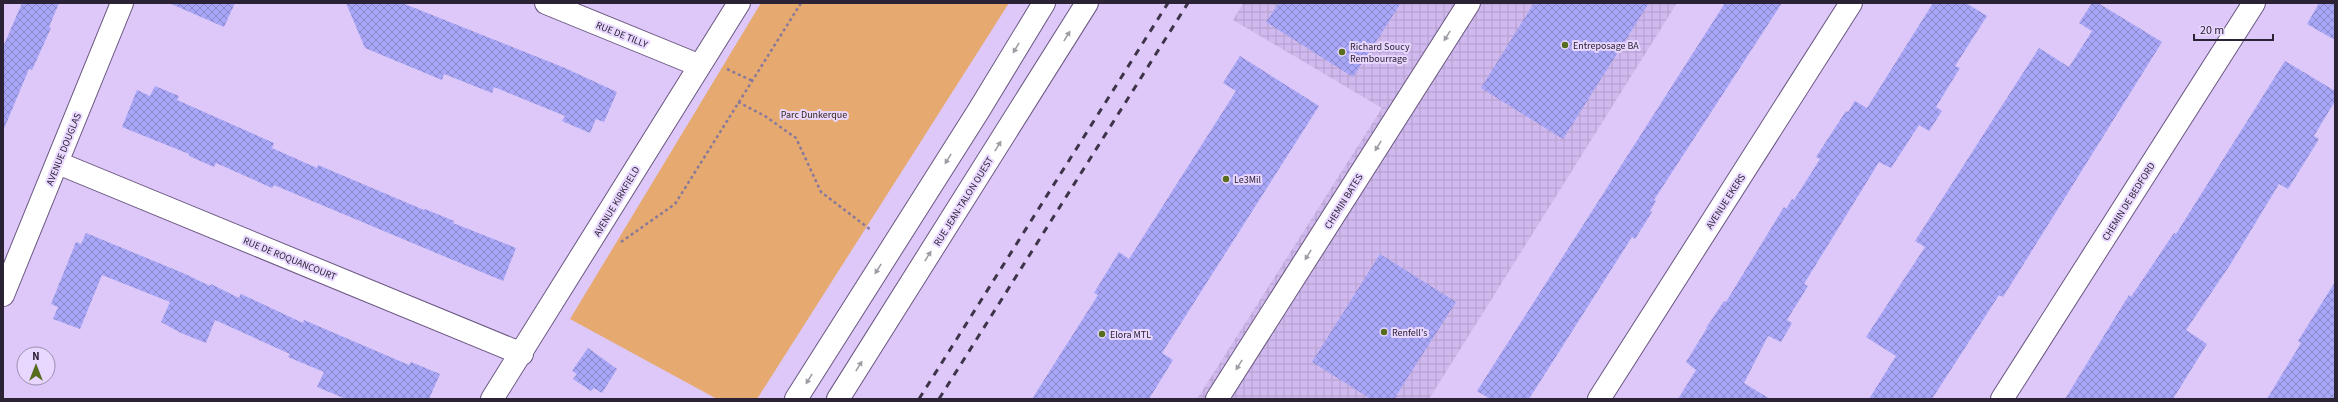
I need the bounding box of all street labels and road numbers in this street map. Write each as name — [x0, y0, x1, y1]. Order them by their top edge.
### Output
street label: RUE DE TILLY — [594, 18, 650, 52]
street label: AVENUE DOUGLAS — [43, 111, 85, 188]
street label: RUE JEAN-TALON OUEST — [931, 154, 997, 249]
street label: CHEMIN DE BEDFORD — [2099, 160, 2159, 243]
street label: AVENUE KIRKFIELD — [590, 164, 643, 239]
street label: CHEMIN BATES — [1321, 171, 1366, 232]
street label: AVENUE EKERS — [1703, 171, 1749, 232]
street label: RUE DE ROQUANCOURT — [241, 234, 339, 284]

